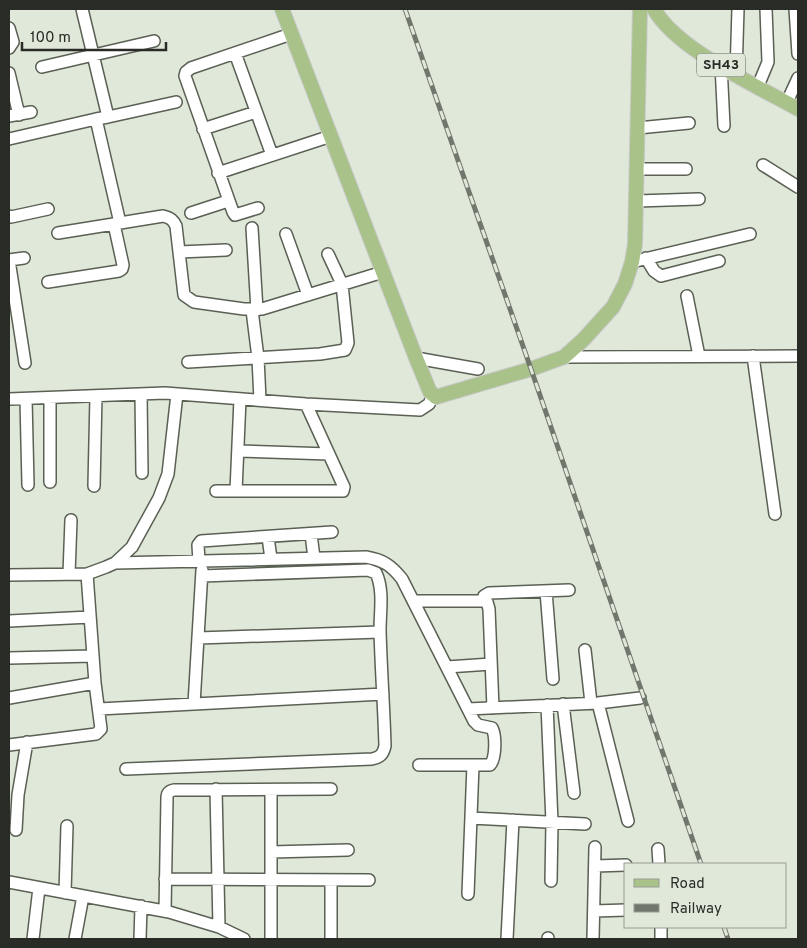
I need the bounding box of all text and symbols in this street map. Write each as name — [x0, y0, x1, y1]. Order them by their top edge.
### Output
scale bar — [22, 20, 166, 52]
text: 100 m — [30, 29, 71, 48]
road number: SH43 — [697, 54, 745, 76]
legend — [624, 863, 787, 928]
text: Road — [670, 875, 705, 894]
text: Railway — [670, 900, 722, 919]

